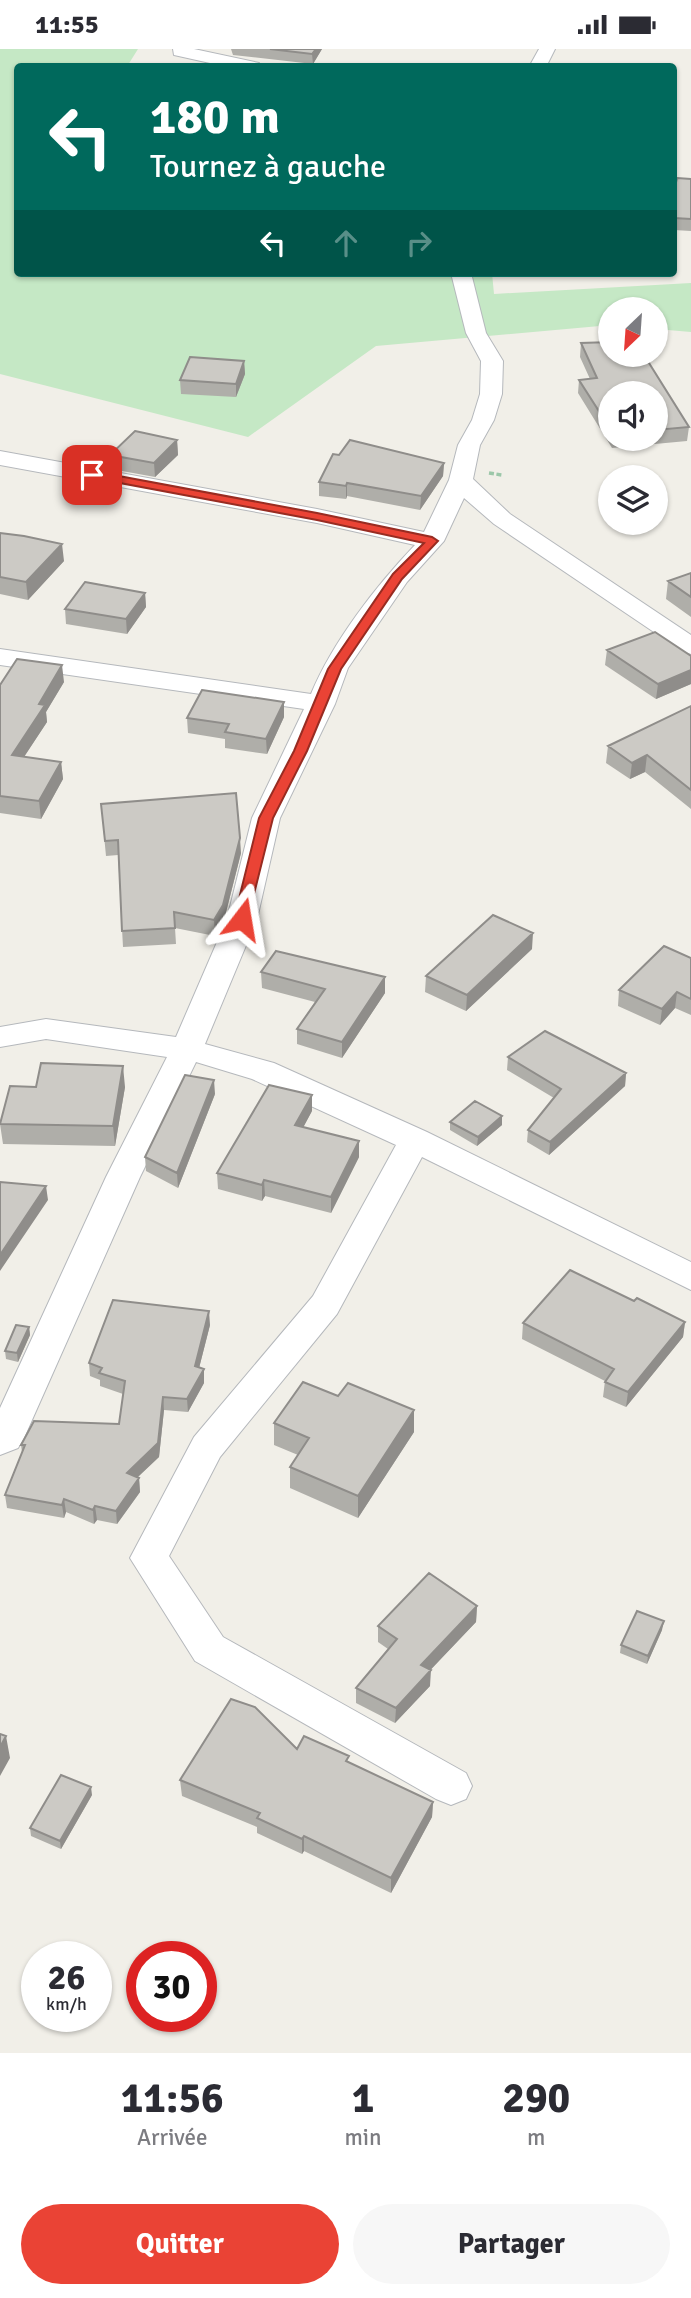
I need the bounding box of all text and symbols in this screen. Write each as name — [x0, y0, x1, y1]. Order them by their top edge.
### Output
text: 11:55 — [35, 9, 99, 41]
text: 180 m — [150, 87, 280, 147]
icon: left — [35, 91, 126, 182]
text: Tournez à gauche — [150, 147, 386, 186]
icon: left — [254, 224, 292, 262]
icon: ahead — [327, 224, 365, 262]
icon: right — [400, 224, 438, 262]
north arrow — [598, 297, 668, 367]
map controls — [598, 297, 668, 535]
button: sound — [598, 381, 668, 451]
pin — [62, 445, 122, 505]
icon: arrive — [73, 456, 111, 494]
button: layers — [598, 465, 668, 535]
position arrow — [205, 882, 279, 956]
speed limit sign: 30 — [126, 1941, 217, 2032]
text: 26 — [48, 1956, 85, 1999]
text: km/h — [46, 1993, 87, 2015]
text: 11:56 — [121, 2073, 224, 2124]
text: 1 — [352, 2073, 374, 2124]
text: 290 — [502, 2073, 570, 2124]
text: Arrivée — [137, 2123, 208, 2152]
text: min — [344, 2123, 382, 2152]
text: m — [527, 2123, 545, 2152]
button: Quitter — [21, 2204, 339, 2284]
button: Partager — [353, 2204, 670, 2284]

